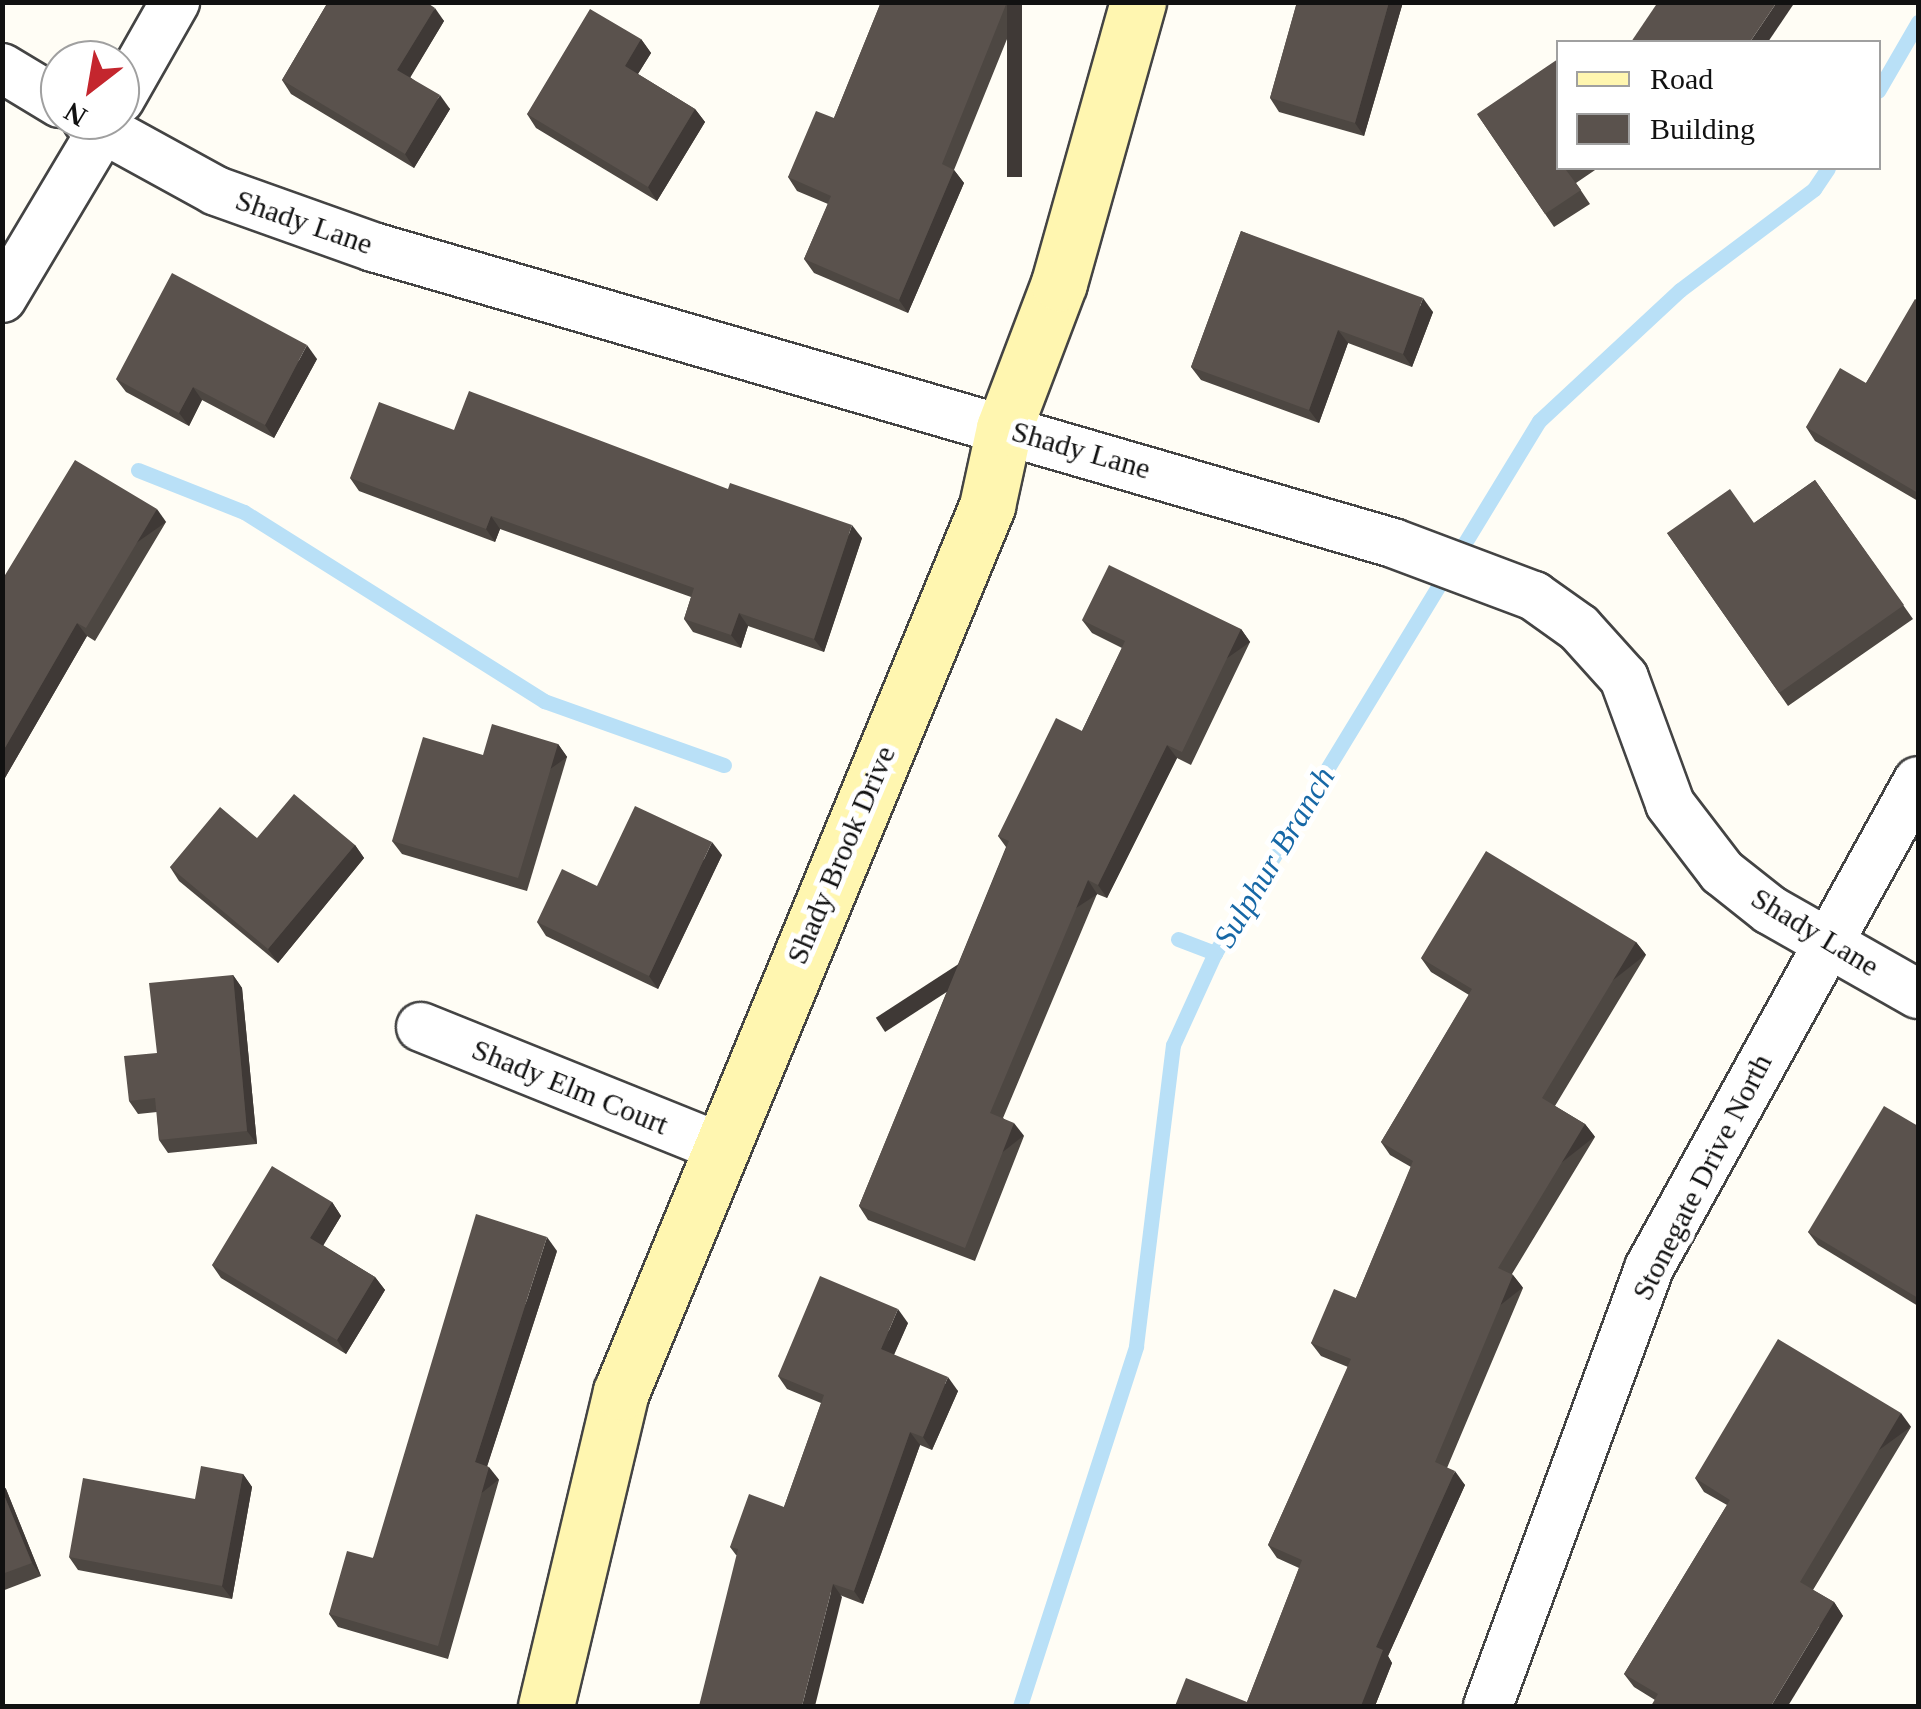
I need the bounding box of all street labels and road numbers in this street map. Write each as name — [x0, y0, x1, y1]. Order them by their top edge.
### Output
street label: Shady Lane — [231, 182, 377, 262]
street label: Shady Lane — [1008, 413, 1154, 487]
street label: Shady Brook Drive — [779, 741, 903, 969]
street label: Shady Lane — [1745, 880, 1885, 984]
street label: Shady Elm Court — [467, 1031, 673, 1143]
street label: Stonegate Drive North — [1624, 1048, 1780, 1306]

